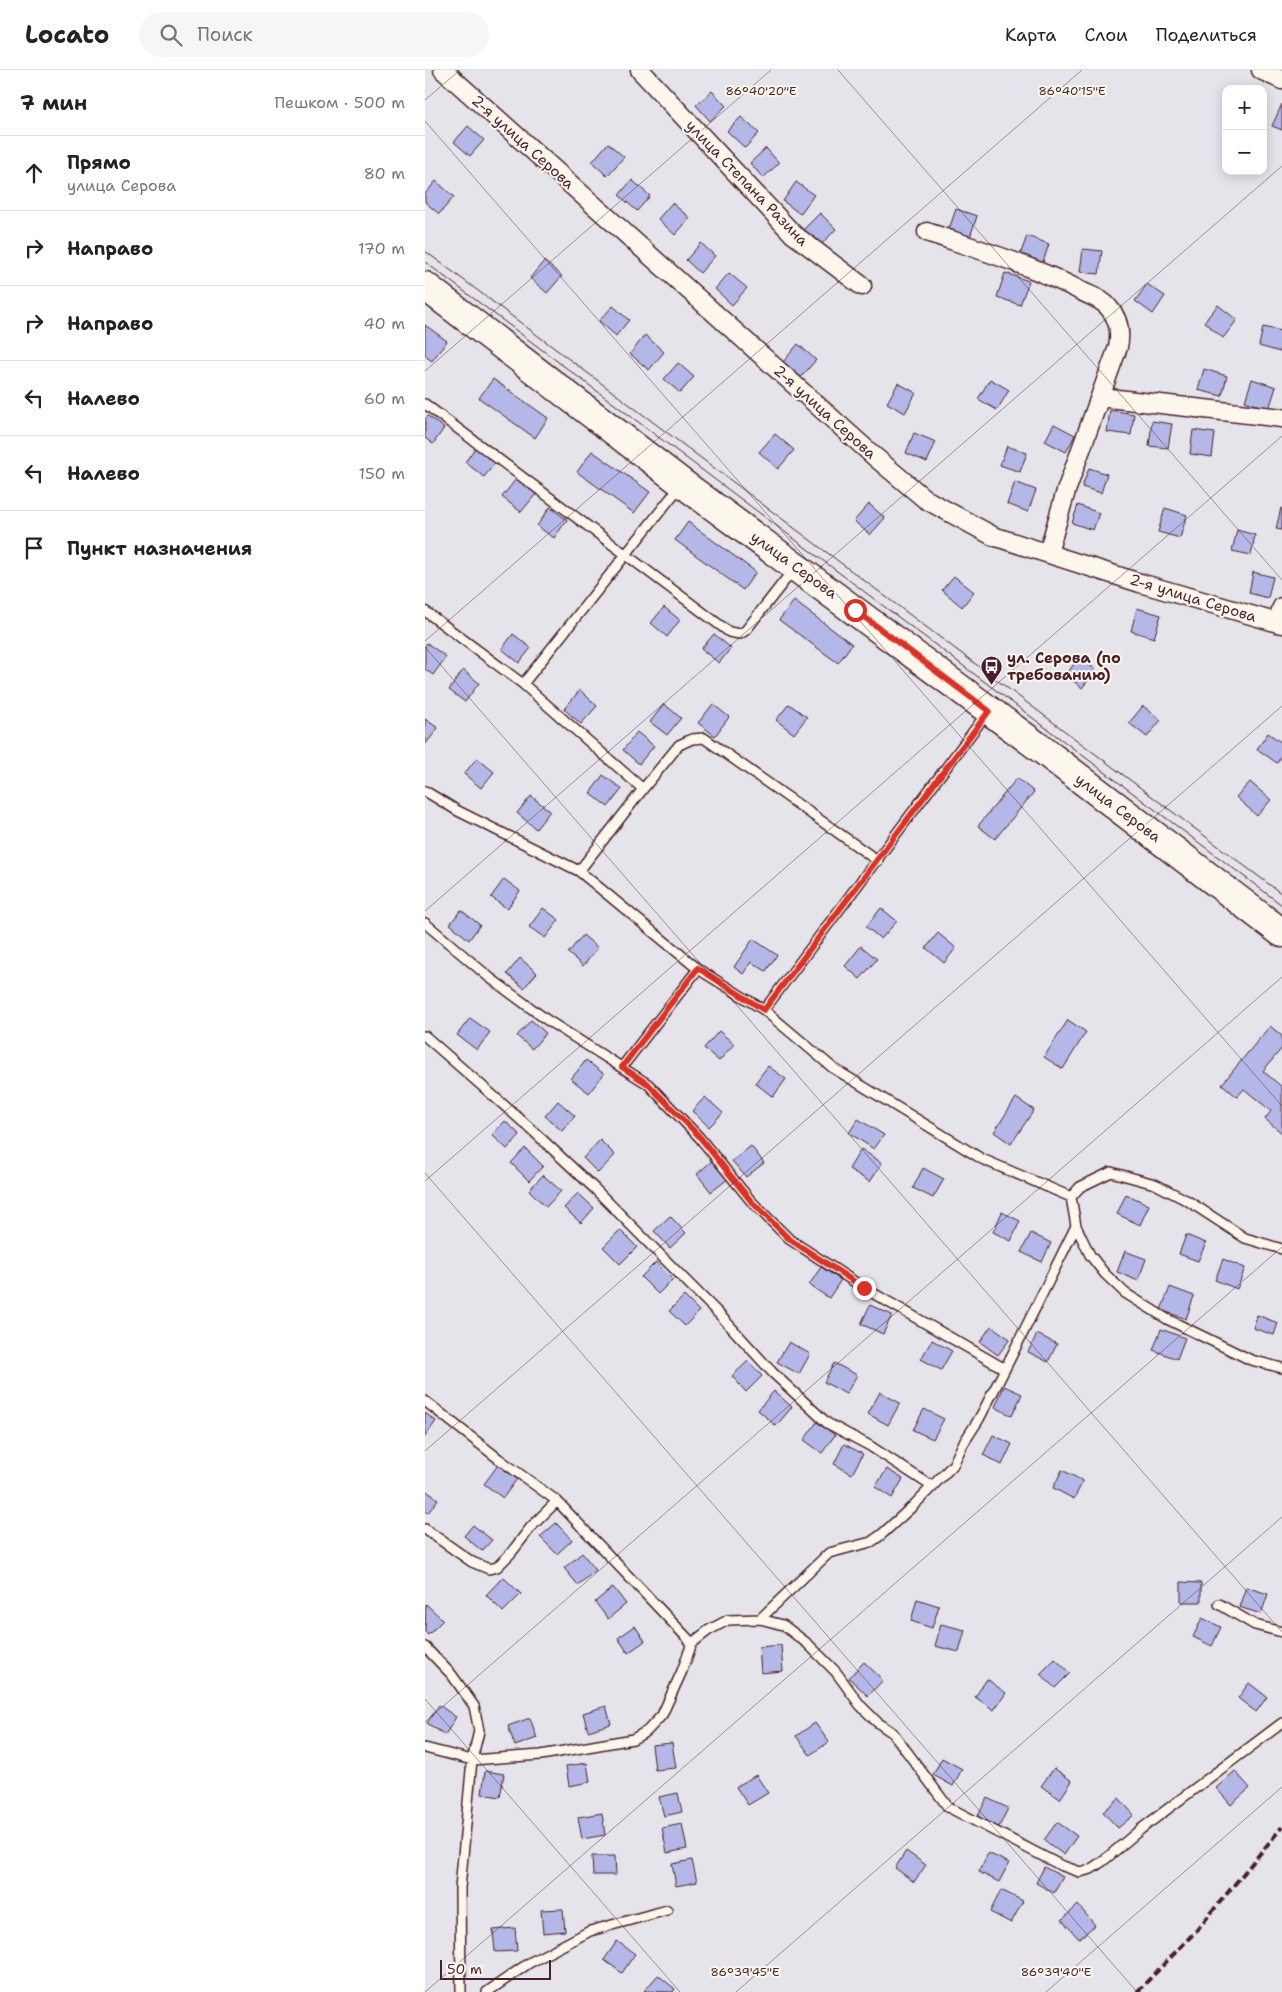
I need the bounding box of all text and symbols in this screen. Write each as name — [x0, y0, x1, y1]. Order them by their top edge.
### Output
search box — [139, 12, 489, 57]
text: Locato — [25, 19, 109, 51]
icon: search — [157, 21, 185, 49]
text: Поиск — [197, 22, 253, 47]
text: Карта — [1005, 23, 1056, 47]
text: Слои — [1084, 23, 1128, 47]
text: Поделиться — [1156, 23, 1257, 47]
text: 86°40'20"E — [725, 83, 797, 99]
text: 86°40'15"E — [1039, 83, 1105, 99]
map controls — [1222, 85, 1267, 175]
button: + — [1222, 85, 1267, 130]
text: 7 мин — [20, 89, 87, 117]
street label: 2-я улица Серова — [467, 91, 579, 194]
text: Пешком · 500 m — [275, 92, 405, 113]
street label: улица Степана Разина — [681, 116, 813, 251]
button: − — [1222, 130, 1267, 175]
text: Прямо — [67, 150, 131, 175]
icon: ahead — [20, 159, 48, 187]
text: 80 m — [364, 163, 405, 184]
text: улица Серова — [67, 175, 176, 196]
icon: right — [20, 234, 48, 262]
text: Направо — [67, 236, 153, 261]
text: 170 m — [358, 238, 405, 259]
icon: right — [20, 309, 48, 337]
text: Направо — [67, 311, 153, 336]
text: 40 m — [363, 313, 405, 334]
street label: 2-я улица Серова — [769, 361, 881, 464]
icon: left — [20, 384, 48, 412]
text: Налево — [67, 386, 140, 411]
text: 60 m — [364, 388, 405, 409]
icon: left — [20, 459, 48, 487]
text: Налево — [67, 461, 140, 486]
text: 150 m — [358, 463, 405, 484]
street label: улица Серова — [747, 527, 842, 604]
icon: arrive — [20, 534, 48, 562]
text: Пункт назначения — [67, 536, 252, 561]
street label: 2-я улица Серова — [1127, 569, 1259, 627]
route start — [844, 599, 867, 622]
place label: ул. Серова (по требованию) — [1007, 648, 1121, 685]
bus stop icon: ул. Серова (по требованию) — [979, 655, 1003, 686]
street label: улица Серова — [1071, 769, 1165, 847]
route end — [853, 1277, 876, 1300]
scale bar — [440, 1957, 551, 1980]
text: 50 m — [447, 1960, 482, 1978]
text: 86°39'45"E — [711, 1964, 779, 1980]
text: 86°39'40"E — [1021, 1964, 1091, 1980]

